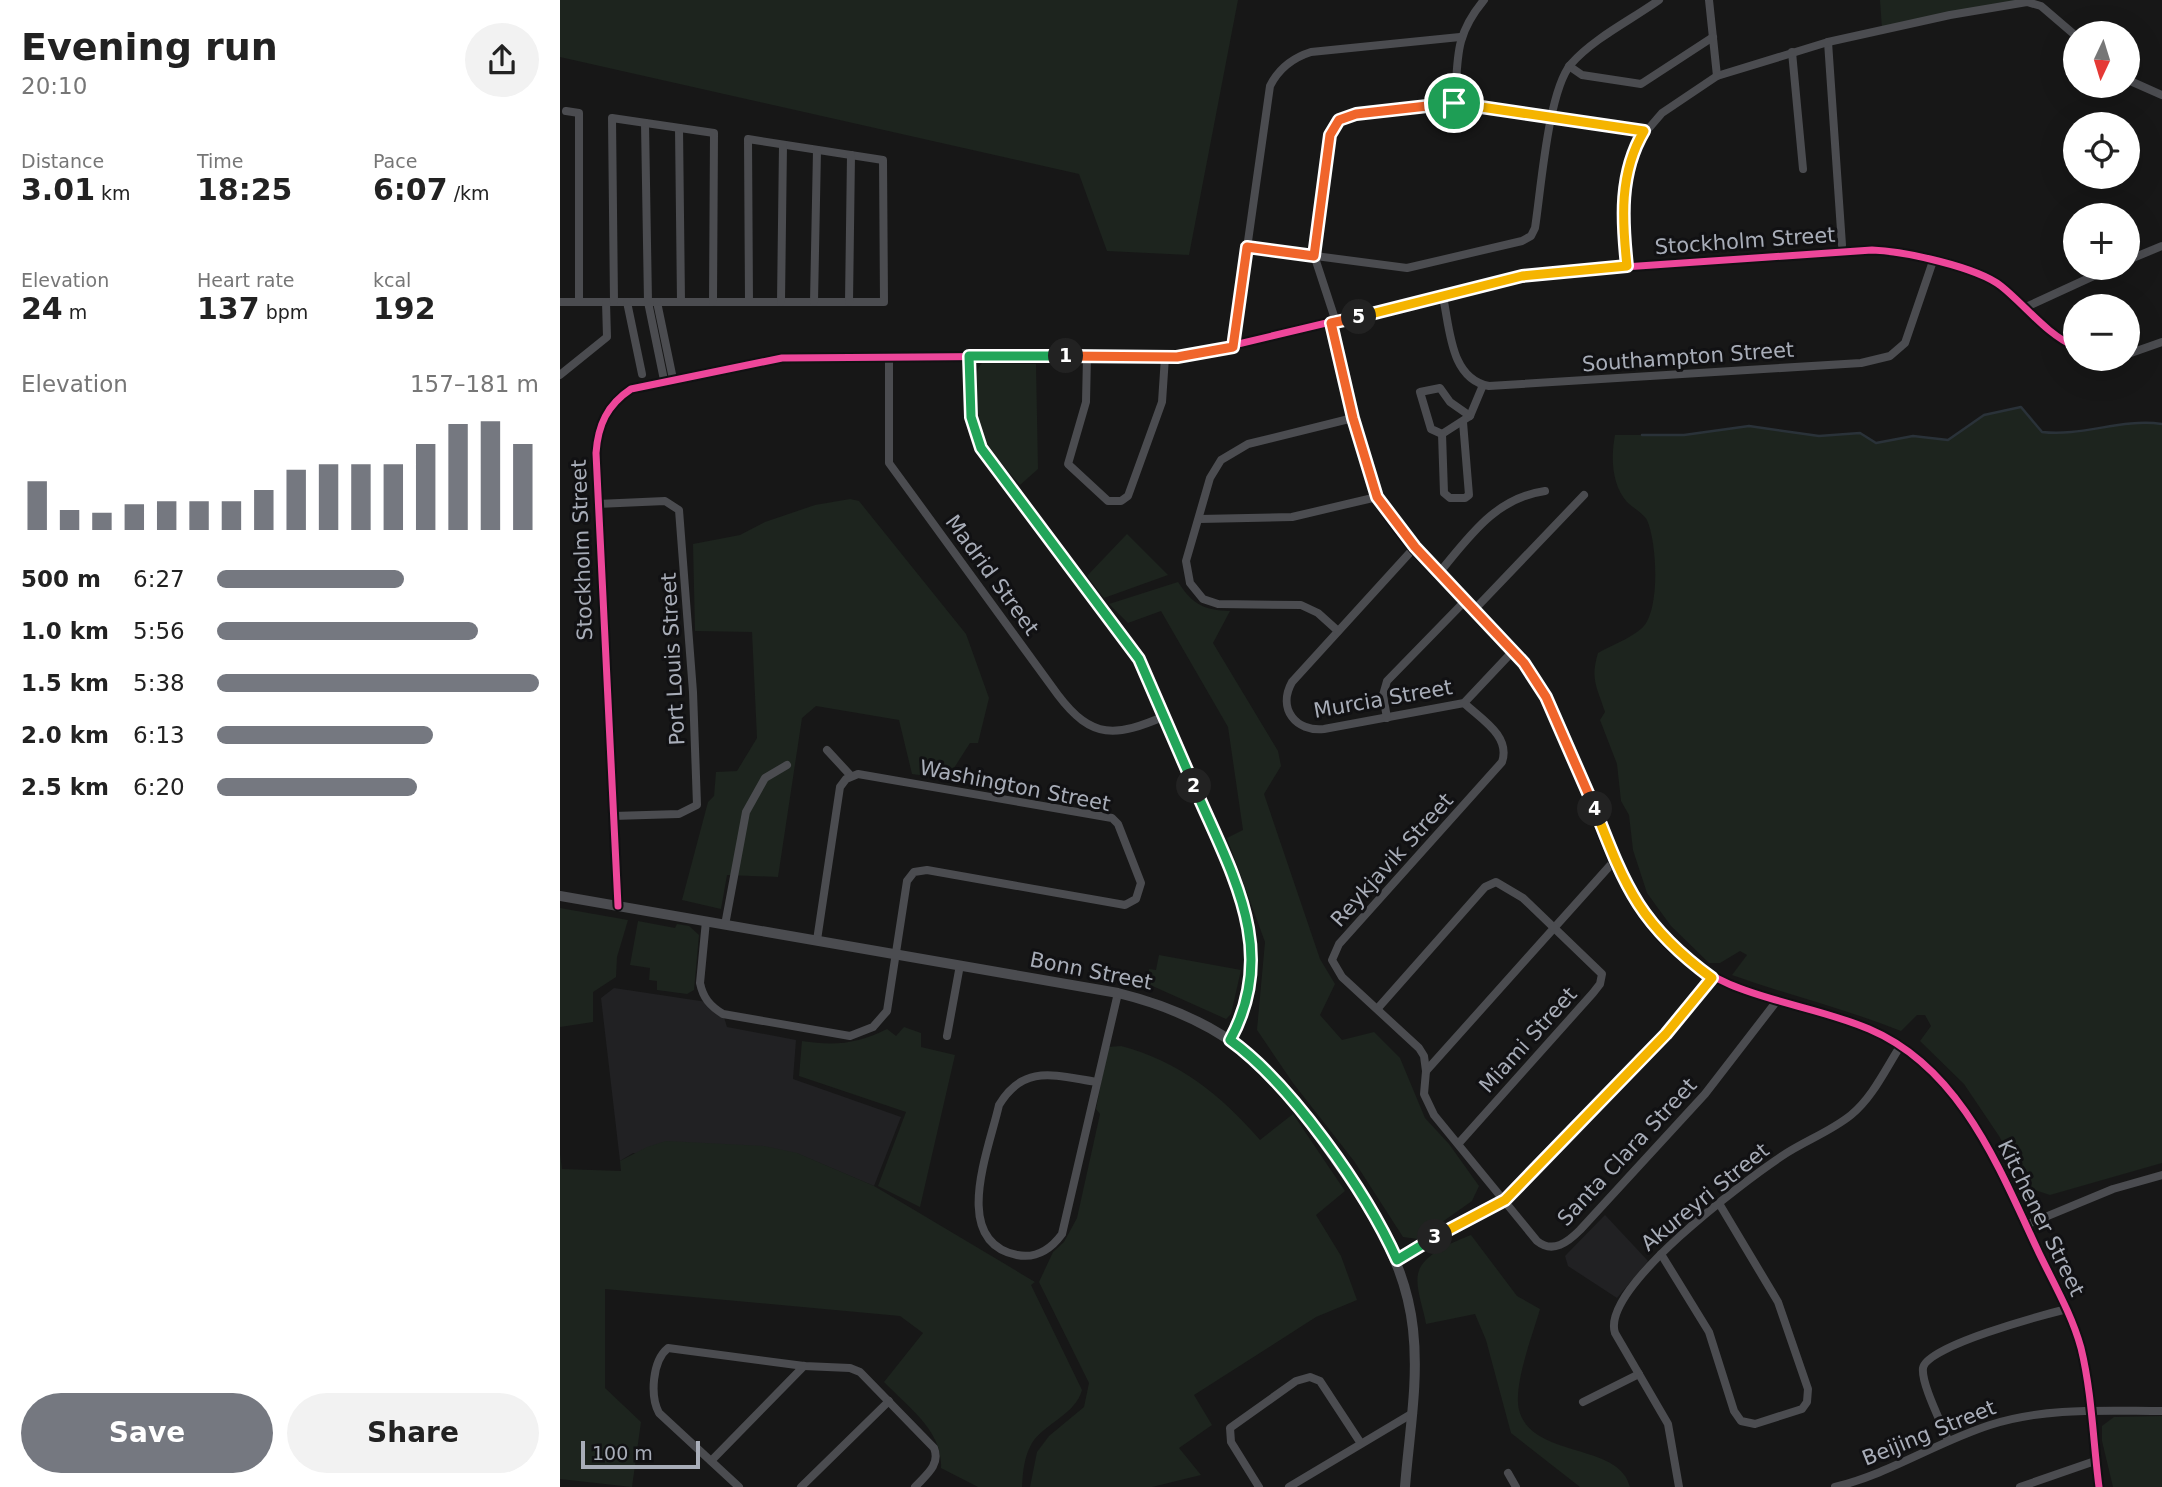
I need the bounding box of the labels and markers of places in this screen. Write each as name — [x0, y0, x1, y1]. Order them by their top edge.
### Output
pin — [1424, 73, 1484, 133]
pin: 5 — [1342, 300, 1376, 334]
pin: 1 — [1049, 338, 1084, 374]
pin: 2 — [1176, 768, 1212, 804]
pin: 4 — [1578, 792, 1612, 826]
pin: 3 — [1418, 1220, 1452, 1254]

